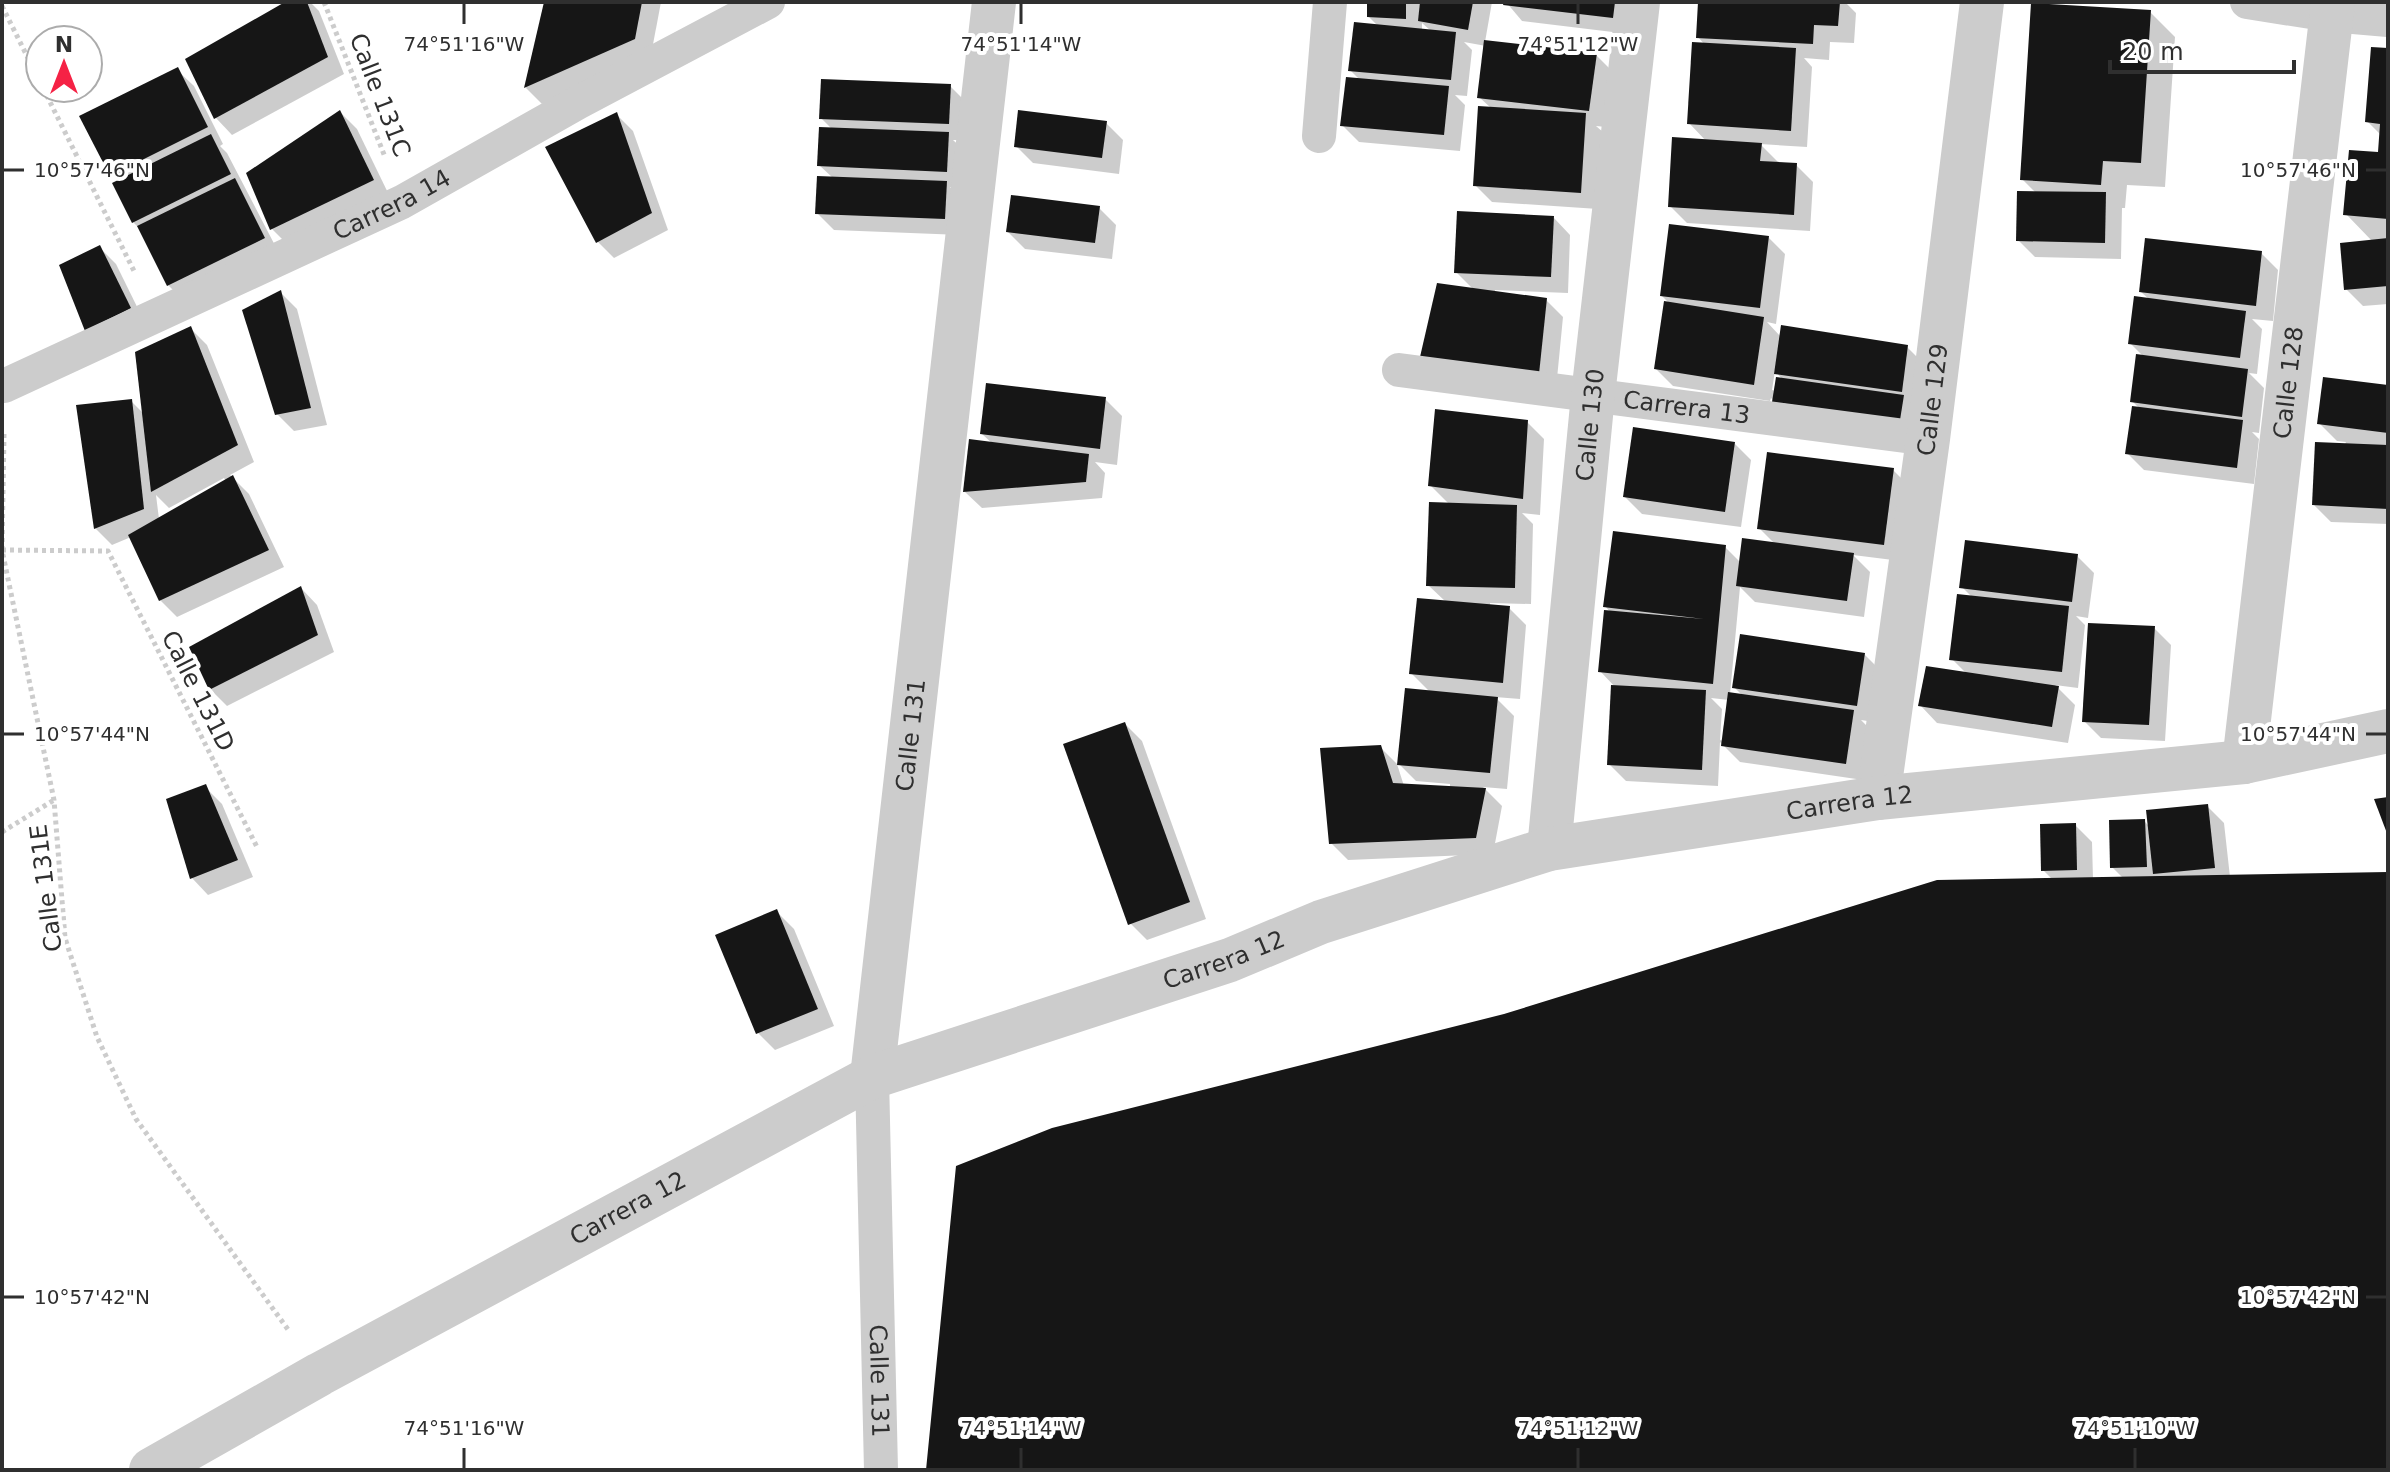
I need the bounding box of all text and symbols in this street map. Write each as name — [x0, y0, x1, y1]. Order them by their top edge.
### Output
north arrow — [24, 24, 104, 104]
scale bar — [2110, 24, 2294, 74]
street label: Calle 131C — [344, 29, 416, 161]
text: N — [55, 32, 73, 57]
text: 74°51'16"W — [404, 32, 525, 56]
text: 74°51'14"W — [961, 32, 1082, 56]
text: 74°51'12"W — [1518, 32, 1639, 56]
text: 20 m — [2122, 38, 2184, 66]
text: 10°57'46"N — [34, 158, 150, 182]
text: 10°57'46"N — [2240, 158, 2356, 182]
street label: Carrera 14 — [329, 164, 455, 246]
street label: Calle 128 — [2268, 325, 2309, 440]
street label: Calle 129 — [1912, 342, 1954, 458]
street label: Calle 130 — [1571, 367, 1610, 483]
street label: Carrera 13 — [1621, 385, 1752, 430]
street label: Calle 131D — [156, 626, 240, 756]
street label: Calle 131 — [891, 677, 931, 793]
text: 10°57'44"N — [34, 722, 150, 746]
text: 10°57'44"N — [2240, 722, 2356, 746]
street label: Carrera 12 — [1784, 781, 1914, 826]
street label: Calle 131E — [24, 823, 68, 953]
street label: Carrera 12 — [1159, 925, 1289, 995]
street label: Carrera 12 — [565, 1166, 691, 1251]
text: 10°57'42"N — [34, 1285, 150, 1309]
text: 10°57'42"N — [2240, 1285, 2356, 1309]
street label: Calle 131 — [864, 1324, 894, 1438]
text: 74°51'16"W — [404, 1416, 525, 1440]
text: 74°51'14"W — [961, 1416, 1082, 1440]
text: 74°51'12"W — [1518, 1416, 1639, 1440]
text: 74°51'10"W — [2075, 1416, 2196, 1440]

